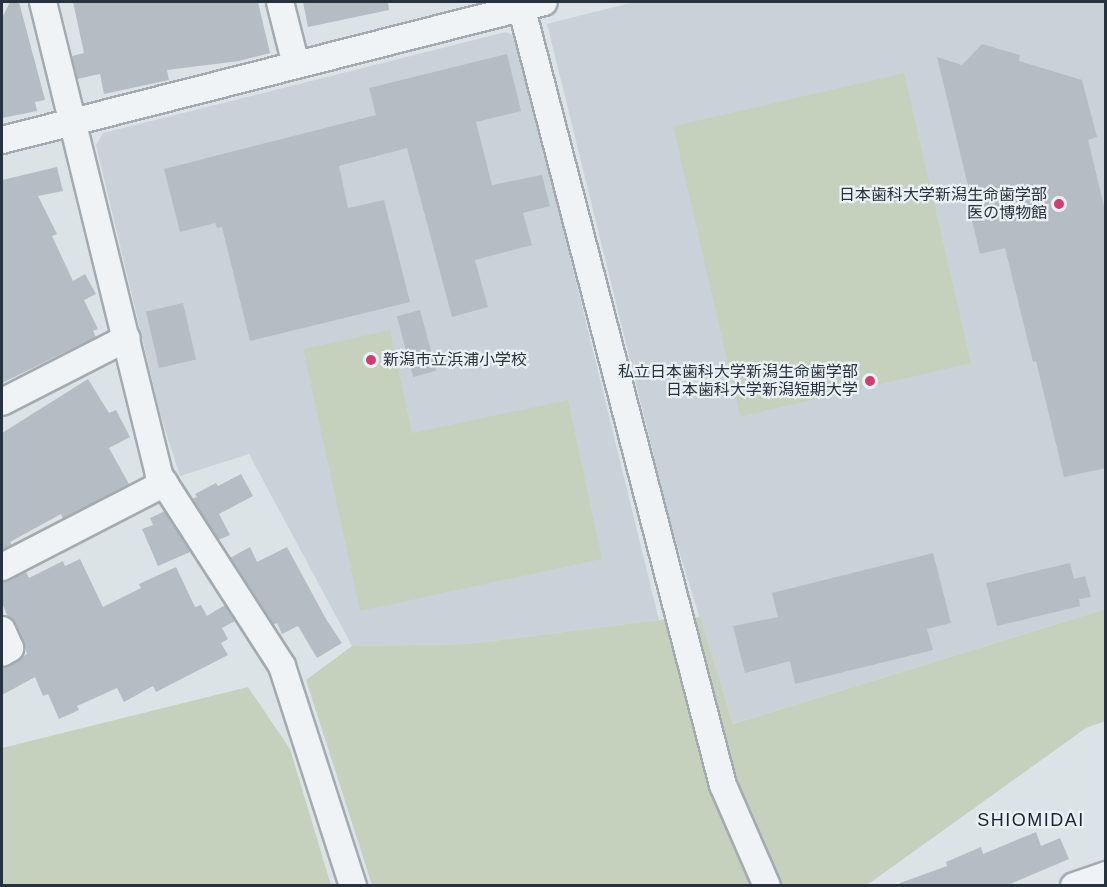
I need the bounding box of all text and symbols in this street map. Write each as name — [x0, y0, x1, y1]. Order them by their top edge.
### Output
place label: 日本歯科大学新潟生命歯学部 医の博物館 — [839, 185, 1047, 223]
marker: 日本歯科大学新潟生命歯学部 医の博物館 — [1052, 197, 1066, 211]
place label: 新潟市立浜浦小学校 — [383, 350, 527, 370]
marker: 新潟市立浜浦小学校 — [364, 353, 378, 367]
place label: 私立日本歯科大学新潟生命歯学部 日本歯科大学新潟短期大学 — [618, 362, 858, 400]
marker: 私立日本歯科大学新潟生命歯学部 日本歯科大学新潟短期大学 — [863, 374, 877, 388]
district label: SHIOMIDAI — [977, 809, 1085, 831]

